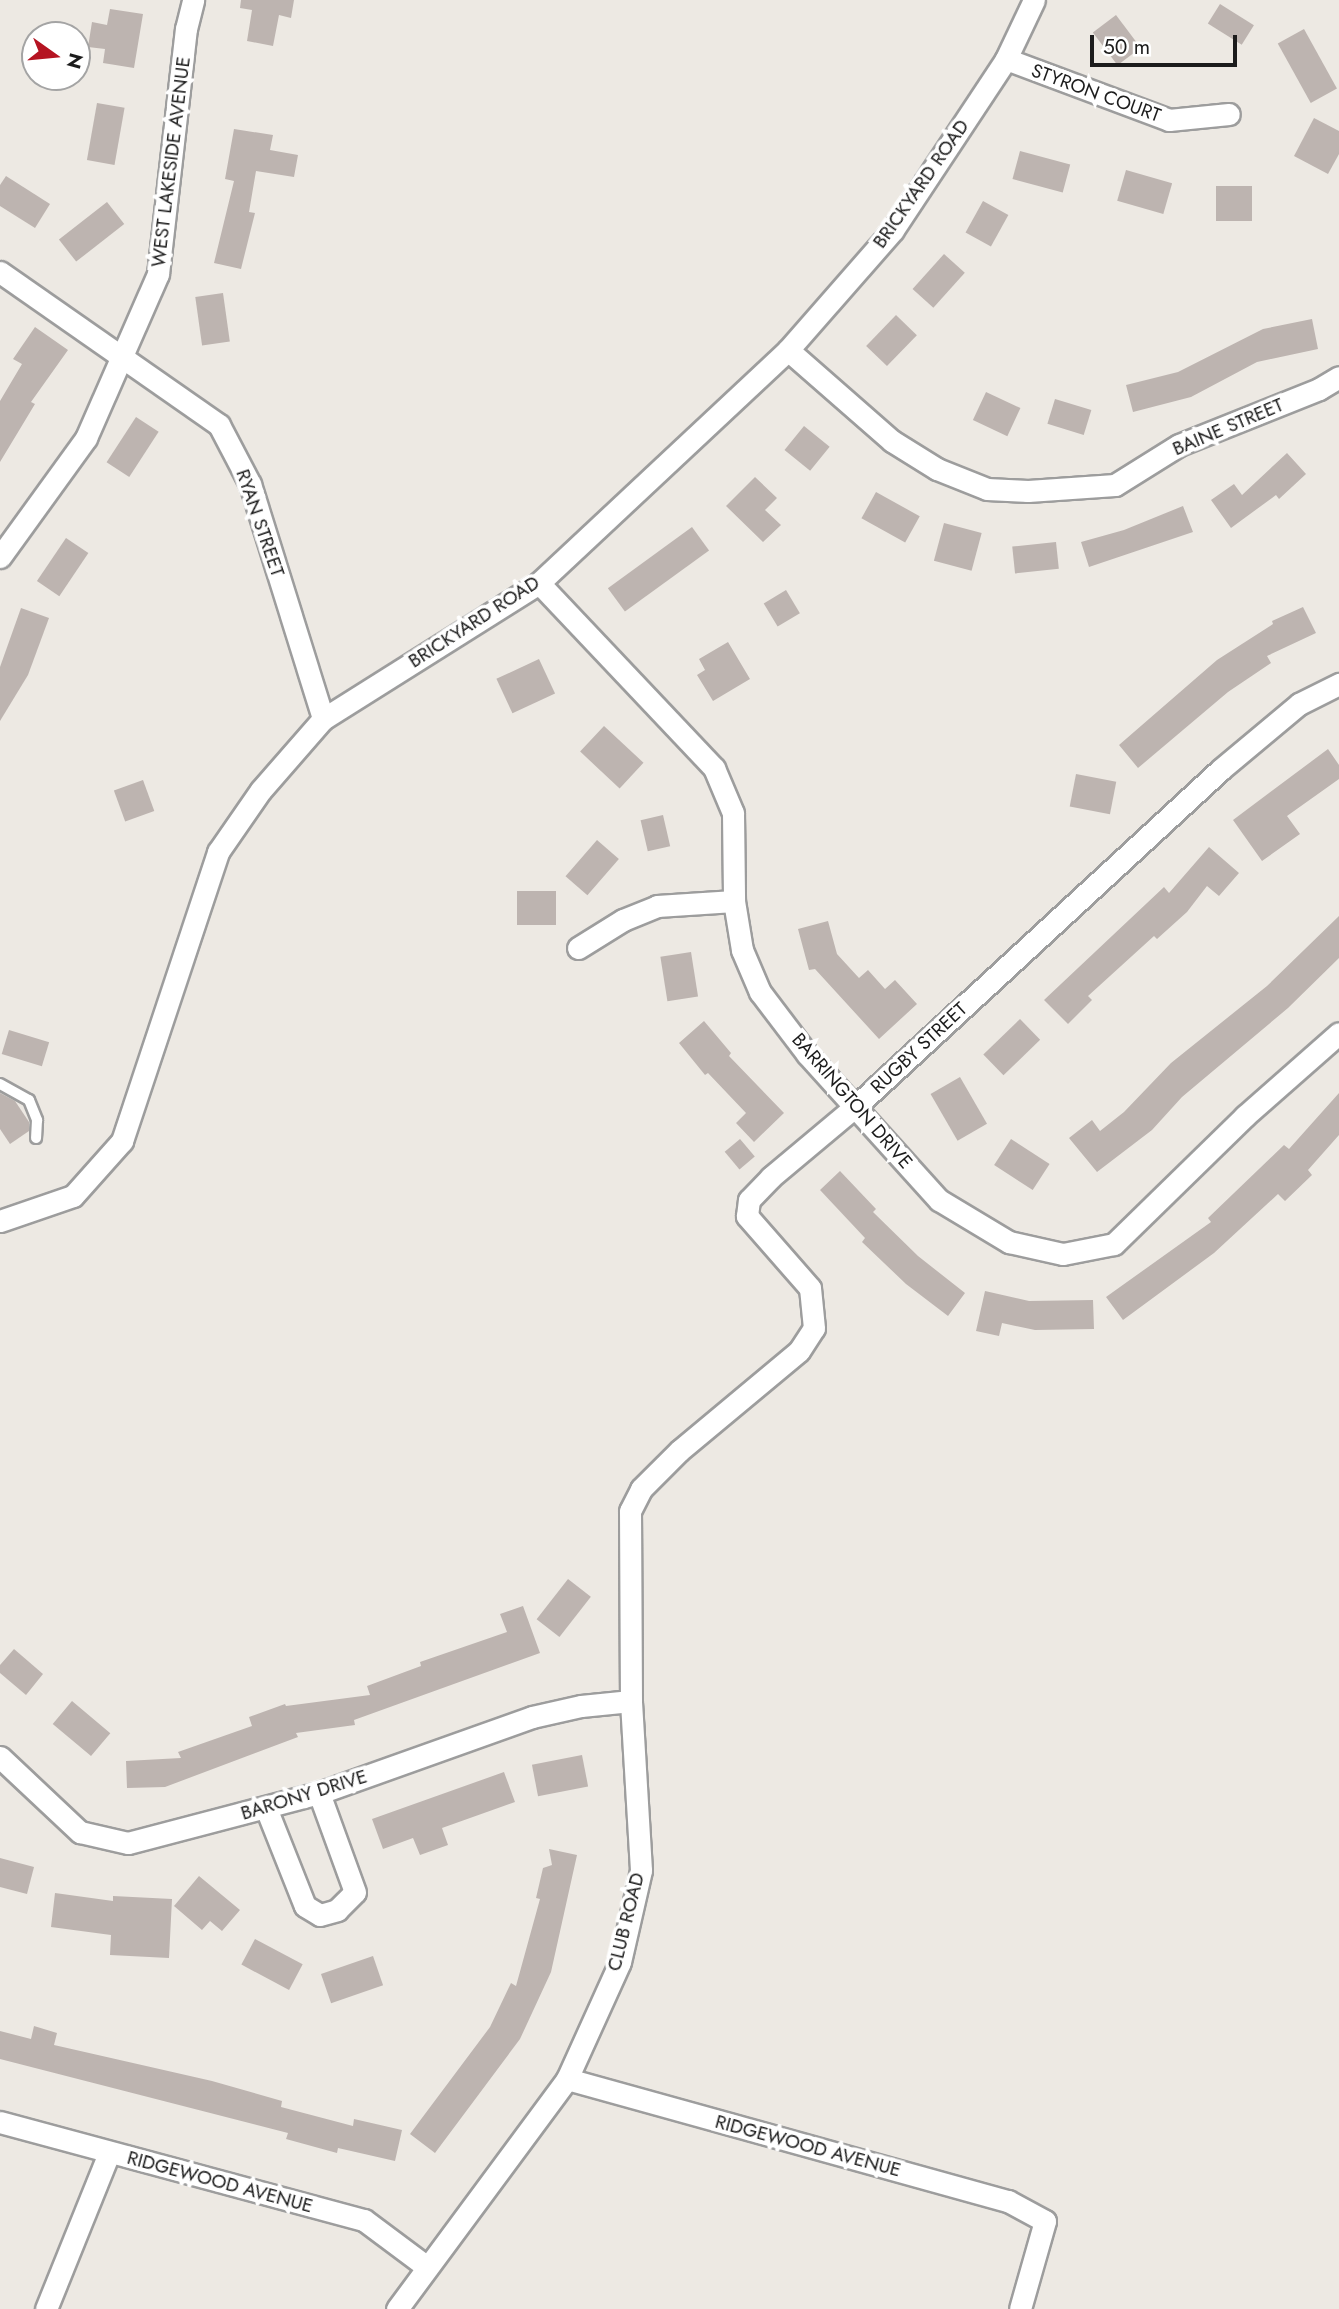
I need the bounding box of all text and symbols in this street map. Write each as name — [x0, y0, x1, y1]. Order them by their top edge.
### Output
north arrow — [21, 21, 91, 91]
scale bar — [1094, 21, 1241, 65]
text: 50 m — [1103, 32, 1150, 62]
text: N — [60, 50, 90, 72]
street label: WEST LAKESIDE AVENUE — [147, 55, 195, 269]
street label: STYRON COURT — [1028, 59, 1164, 127]
street label: BRICKYARD ROAD — [868, 115, 974, 253]
street label: BAINE STREET — [1169, 393, 1287, 461]
street label: RYAN STREET — [231, 466, 289, 580]
street label: BRICKYARD ROAD — [404, 571, 544, 673]
street label: RUGBY STREET — [866, 998, 972, 1098]
street label: BARRINGTON DRIVE — [787, 1029, 917, 1173]
street label: BARONY DRIVE — [238, 1765, 370, 1825]
street label: CLUB ROAD — [603, 1871, 649, 1973]
street label: RIDGEWOOD AVENUE — [713, 2110, 903, 2182]
street label: RIDGEWOOD AVENUE — [125, 2146, 315, 2218]

